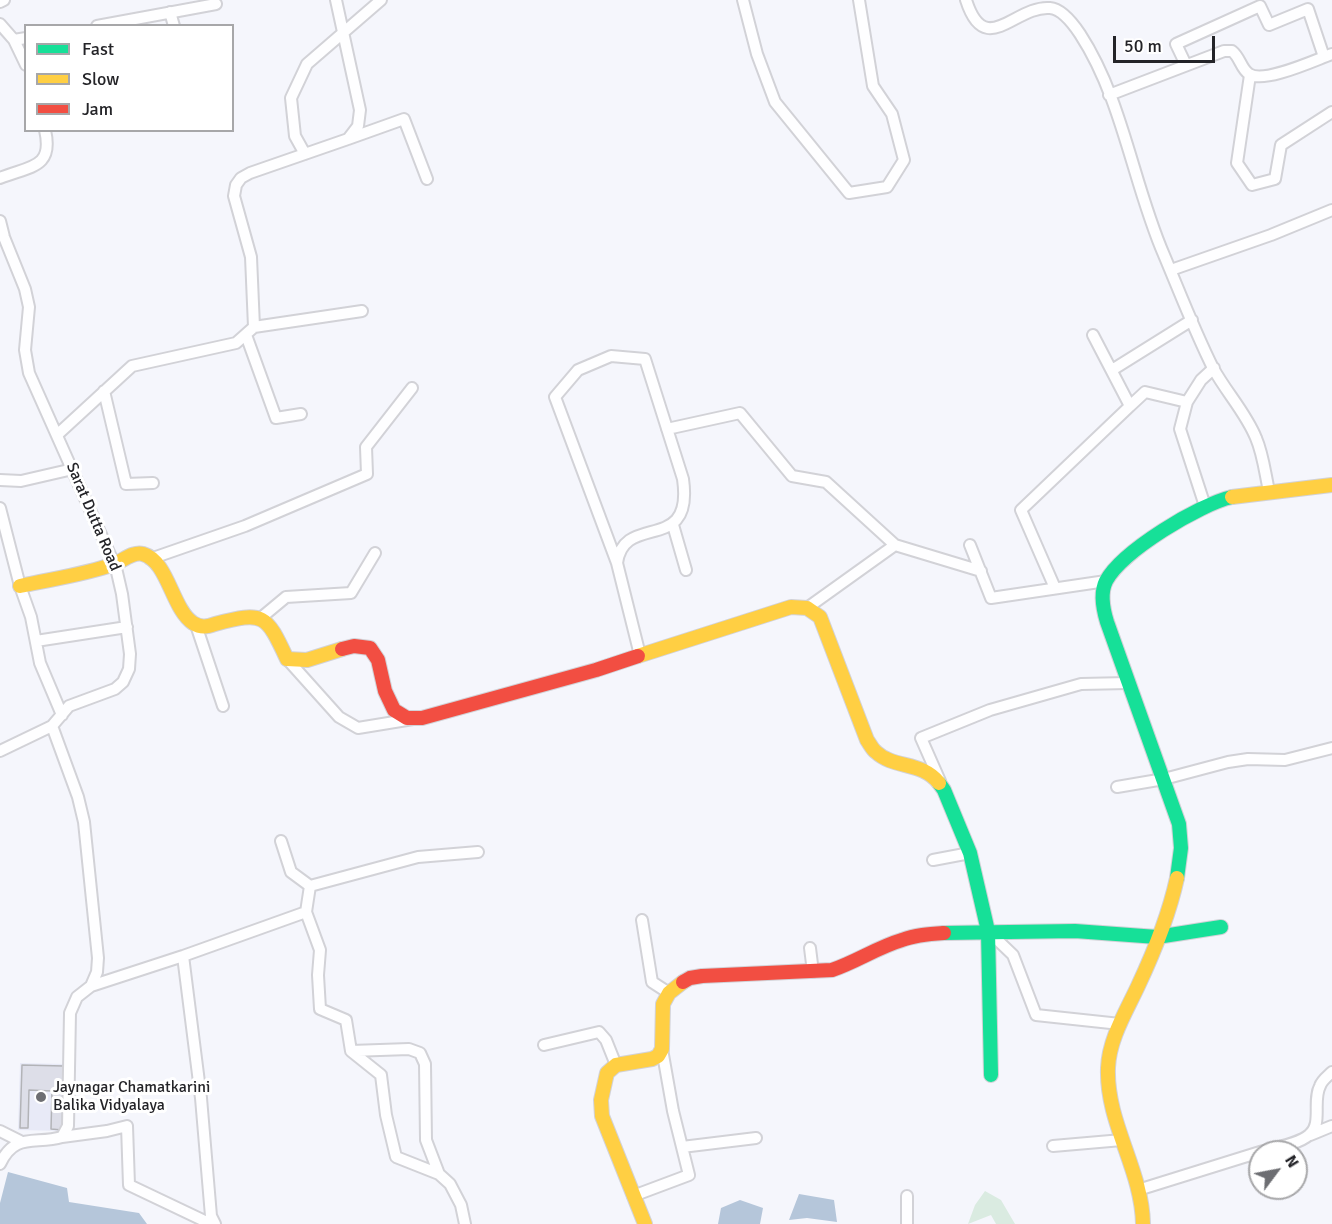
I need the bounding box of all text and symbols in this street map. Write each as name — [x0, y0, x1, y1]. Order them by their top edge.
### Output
legend — [24, 24, 234, 132]
scale bar — [1116, 24, 1218, 62]
text: 50 m — [1124, 35, 1162, 57]
text: Fast — [82, 38, 114, 60]
text: Slow — [82, 68, 119, 90]
text: Jam — [82, 98, 113, 120]
street label: Sarat Dutta Road — [61, 460, 125, 574]
place label: Jaynagar Chamatkarini Balika Vidyalaya — [53, 1078, 210, 1116]
marker: Jaynagar Chamatkarini Balika Vidyalaya — [34, 1090, 48, 1104]
north arrow — [1248, 1140, 1308, 1200]
text: N — [1280, 1151, 1303, 1172]

